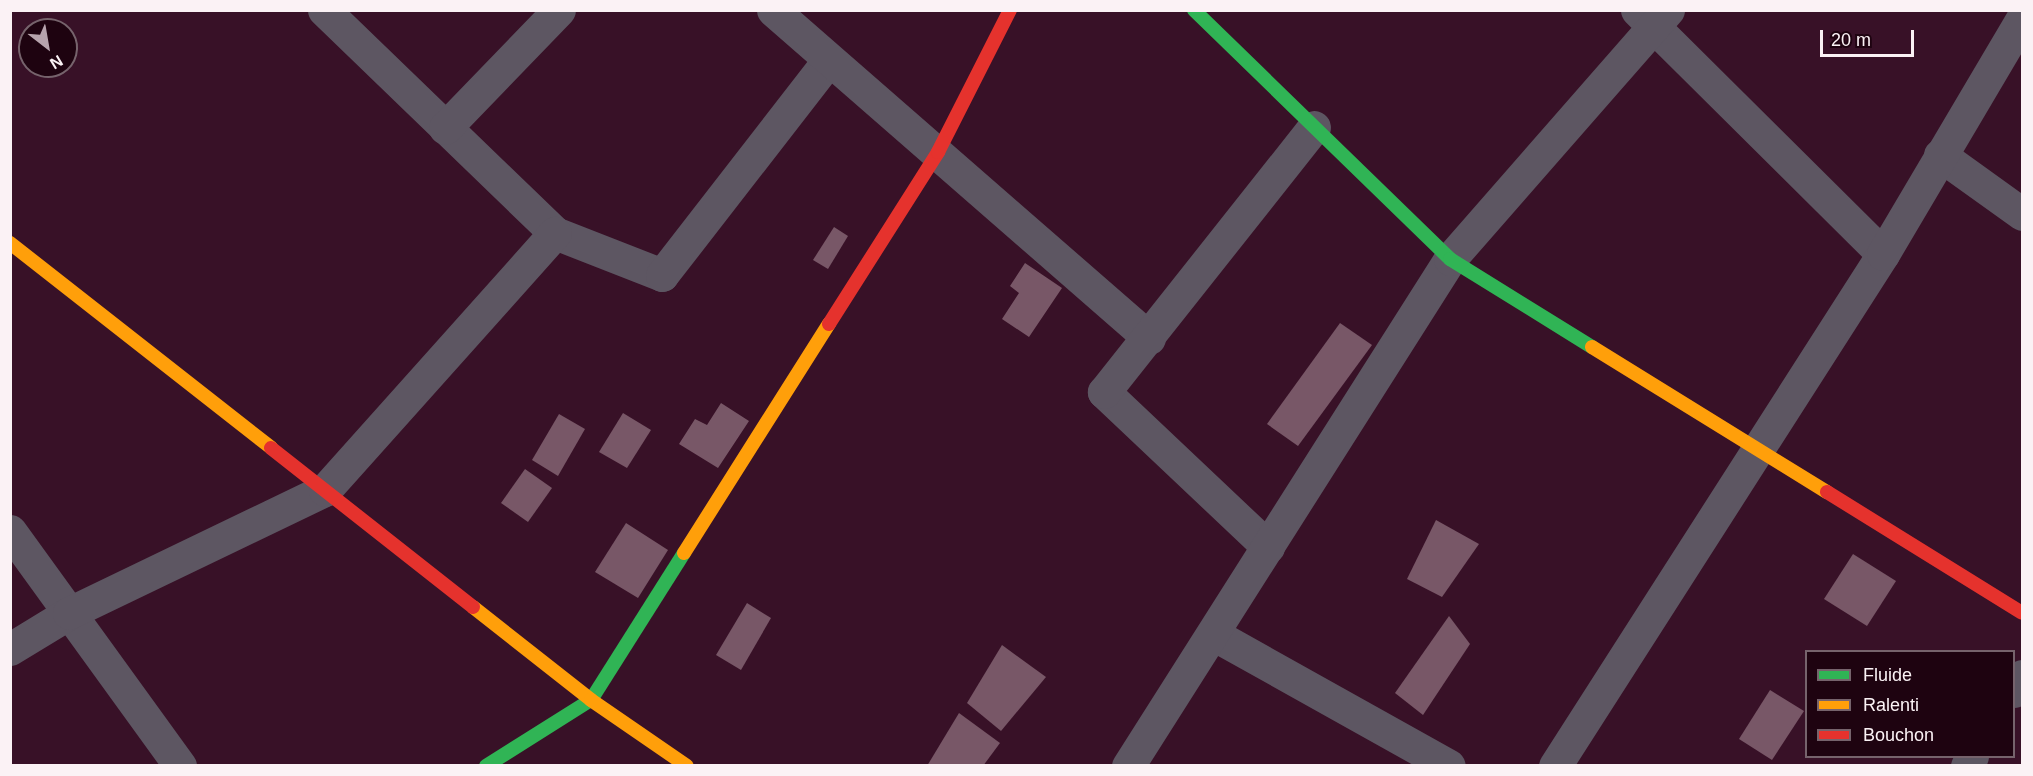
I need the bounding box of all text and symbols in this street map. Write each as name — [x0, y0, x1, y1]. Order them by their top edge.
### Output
north arrow — [18, 18, 78, 78]
scale bar — [1823, 18, 1918, 56]
text: 20 m — [1831, 30, 1871, 50]
text: N — [47, 52, 66, 72]
legend — [1805, 650, 2015, 758]
text: Fluide — [1863, 665, 1912, 685]
text: Ralenti — [1863, 695, 1919, 715]
text: Bouchon — [1863, 725, 1934, 745]

